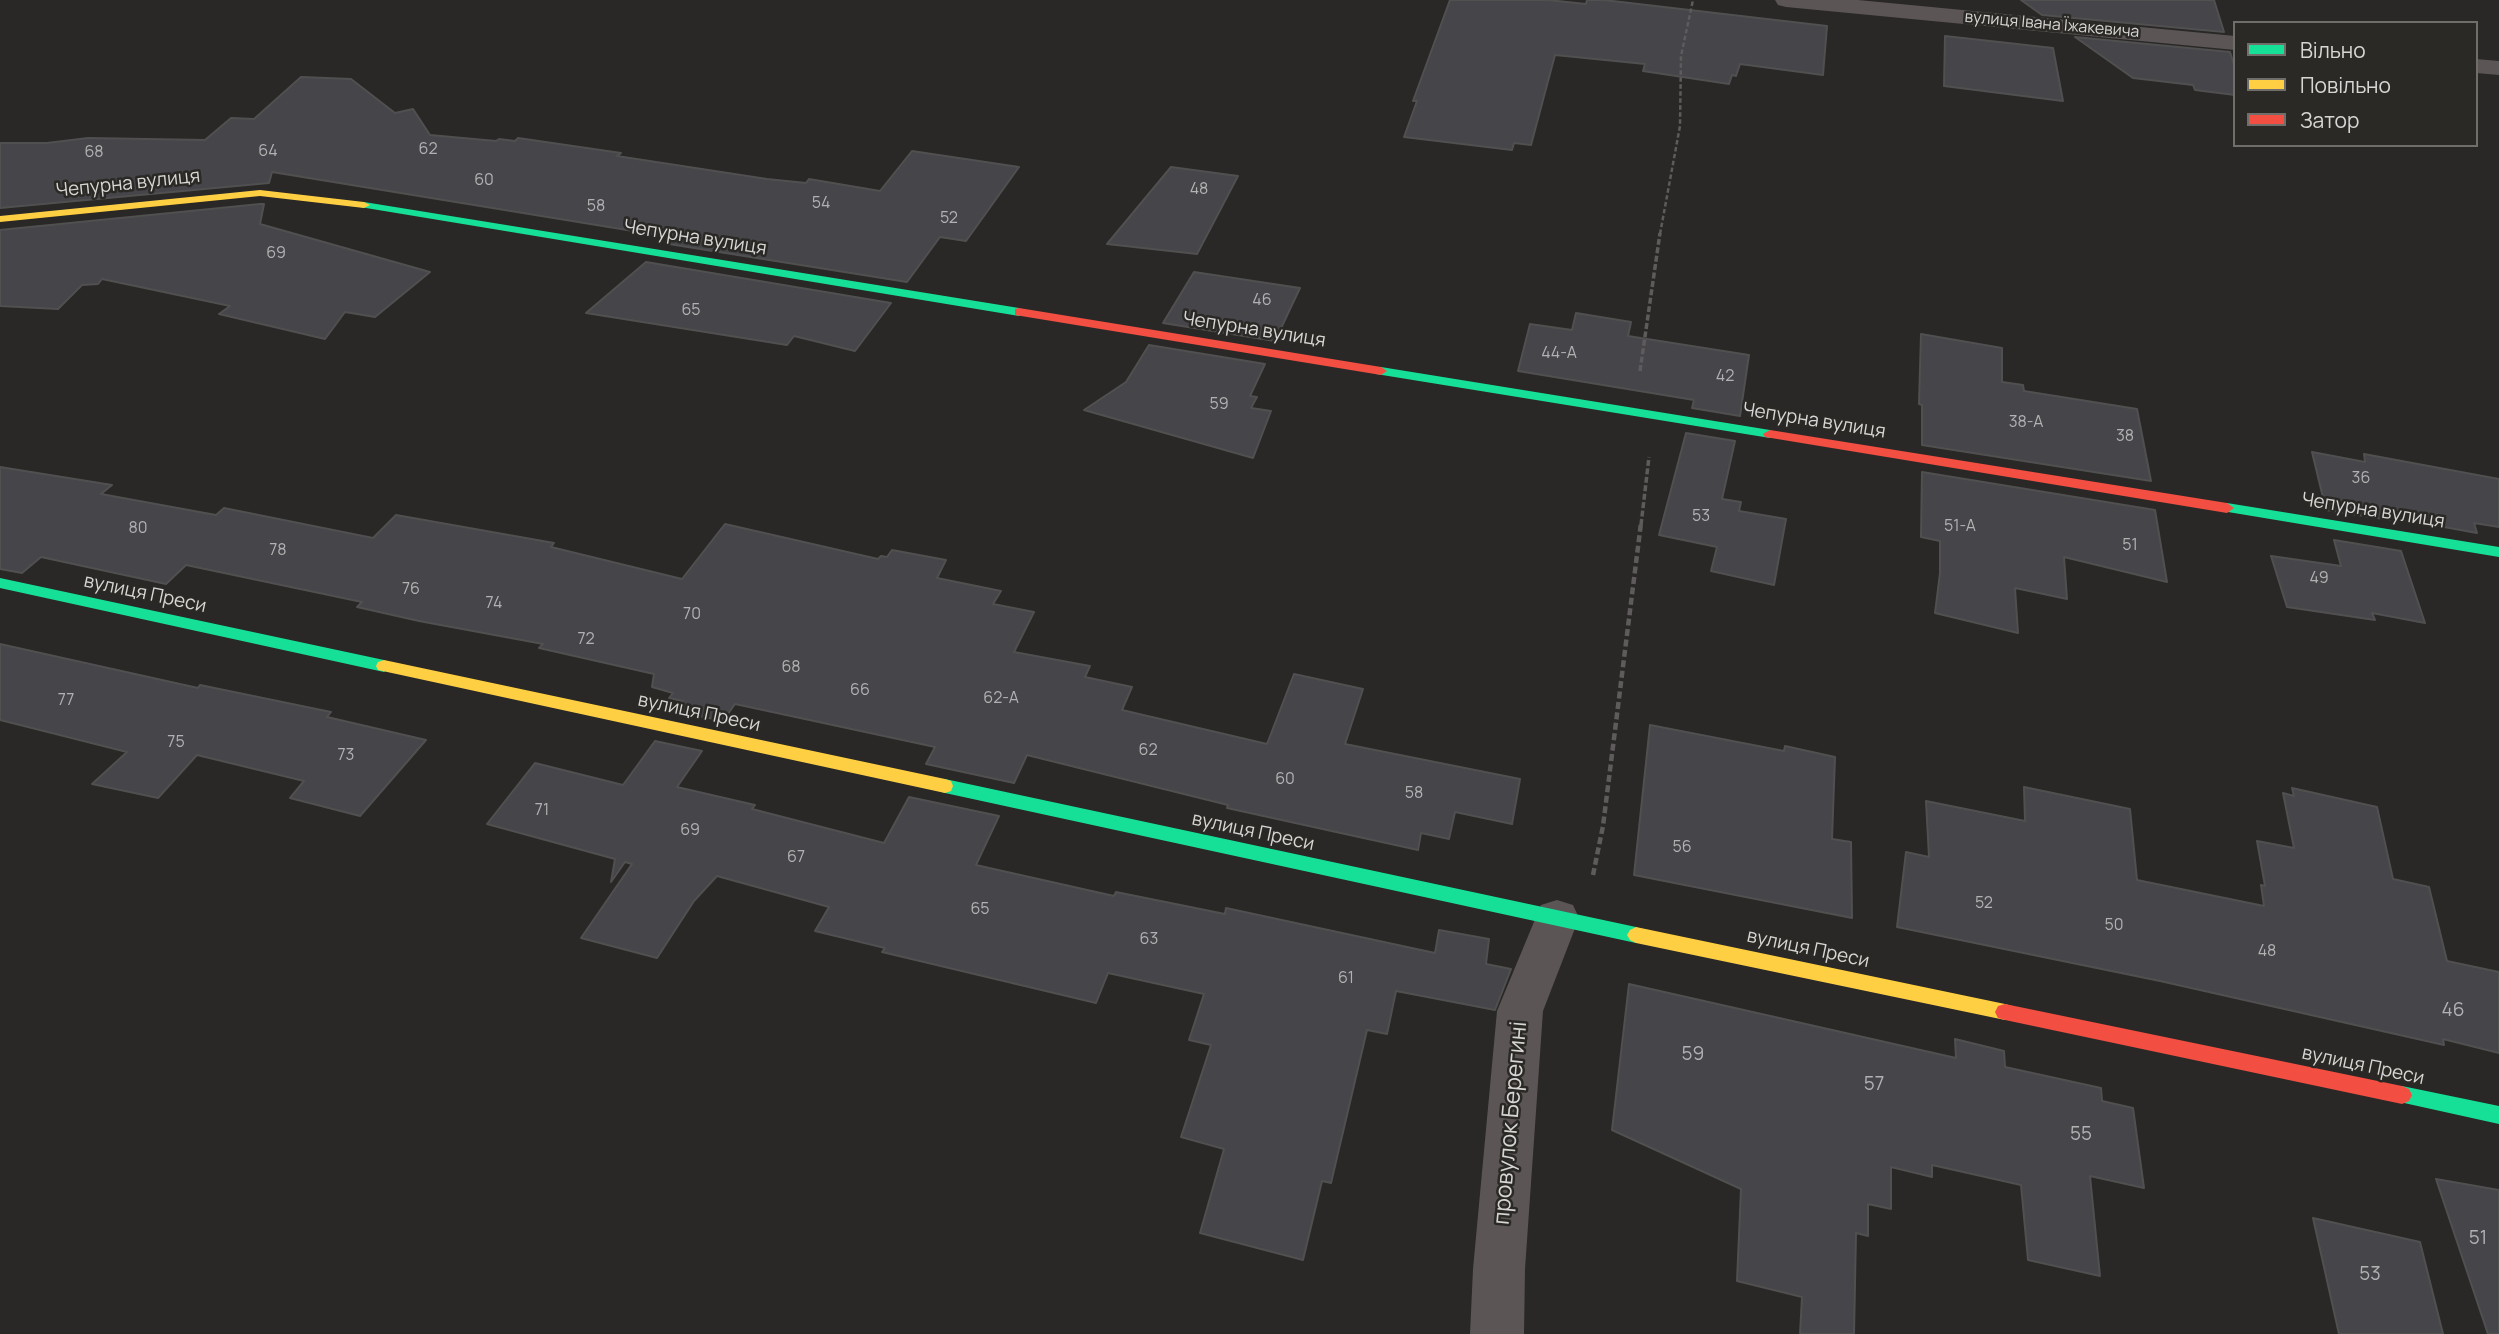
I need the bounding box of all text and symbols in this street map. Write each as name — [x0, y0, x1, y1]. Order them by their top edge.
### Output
street label: вулиця Івана Їжакевича — [1964, 8, 2140, 42]
legend — [2233, 21, 2478, 147]
text: Вільно — [2300, 36, 2366, 64]
text: Повільно — [2300, 71, 2391, 99]
text: Затор — [2300, 106, 2359, 134]
house number: 62 — [418, 140, 438, 160]
house number: 64 — [258, 142, 278, 162]
house number: 68 — [84, 143, 104, 163]
street label: Чепурна вулиця — [55, 165, 201, 203]
house number: 60 — [474, 171, 494, 191]
house number: 48 — [1190, 180, 1208, 200]
house number: 54 — [812, 194, 830, 214]
house number: 58 — [587, 197, 605, 217]
house number: 52 — [940, 209, 958, 229]
street label: Чепурна вулиця — [622, 215, 768, 261]
house number: 69 — [266, 244, 286, 264]
house number: 46 — [1252, 291, 1272, 311]
house number: 65 — [681, 301, 701, 321]
street label: Чепурна вулиця — [1181, 307, 1327, 353]
house number: 44-А — [1541, 344, 1577, 364]
house number: 42 — [1716, 367, 1734, 387]
house number: 59 — [1209, 395, 1229, 415]
street label: Чепурна вулиця — [1741, 398, 1887, 444]
house number: 38-А — [2009, 413, 2043, 433]
house number: 38 — [2116, 427, 2134, 447]
house number: 36 — [2352, 469, 2370, 489]
street label: Чепурна вулиця — [2300, 488, 2446, 534]
house number: 53 — [1692, 507, 1710, 527]
house number: 51-А — [1944, 517, 1976, 537]
house number: 80 — [128, 519, 148, 539]
house number: 51 — [2122, 536, 2138, 556]
house number: 78 — [269, 541, 287, 561]
house number: 49 — [2309, 569, 2329, 589]
street label: вулиця Преси — [82, 570, 208, 618]
house number: 76 — [402, 580, 420, 600]
house number: 74 — [486, 594, 502, 614]
house number: 70 — [683, 605, 701, 625]
house number: 72 — [577, 630, 595, 650]
house number: 68 — [781, 658, 801, 678]
house number: 66 — [850, 681, 870, 701]
street label: вулиця Преси — [636, 689, 762, 737]
house number: 62-А — [983, 689, 1019, 709]
house number: 77 — [58, 691, 74, 711]
house number: 75 — [167, 733, 185, 753]
house number: 62 — [1138, 741, 1158, 761]
house number: 73 — [338, 746, 354, 766]
house number: 60 — [1275, 770, 1295, 790]
house number: 58 — [1405, 784, 1423, 804]
house number: 71 — [535, 801, 549, 821]
street label: вулиця Преси — [1190, 808, 1316, 856]
house number: 69 — [680, 821, 700, 841]
house number: 56 — [1672, 838, 1692, 858]
house number: 67 — [787, 848, 805, 868]
house number: 52 — [1975, 894, 1993, 914]
house number: 65 — [970, 900, 990, 920]
house number: 50 — [2105, 916, 2123, 936]
street label: вулиця Преси — [1745, 925, 1871, 973]
house number: 63 — [1140, 930, 1158, 950]
house number: 48 — [2258, 942, 2276, 962]
house number: 61 — [1338, 969, 1354, 989]
house number: 46 — [2442, 1000, 2464, 1022]
street label: провулок Берегині — [1488, 1020, 1534, 1226]
street label: вулиця Преси — [2300, 1042, 2426, 1090]
house number: 59 — [1682, 1044, 1704, 1066]
house number: 57 — [1864, 1074, 1884, 1096]
house number: 55 — [2070, 1124, 2092, 1146]
house number: 51 — [2469, 1228, 2487, 1250]
house number: 53 — [2359, 1264, 2381, 1286]

